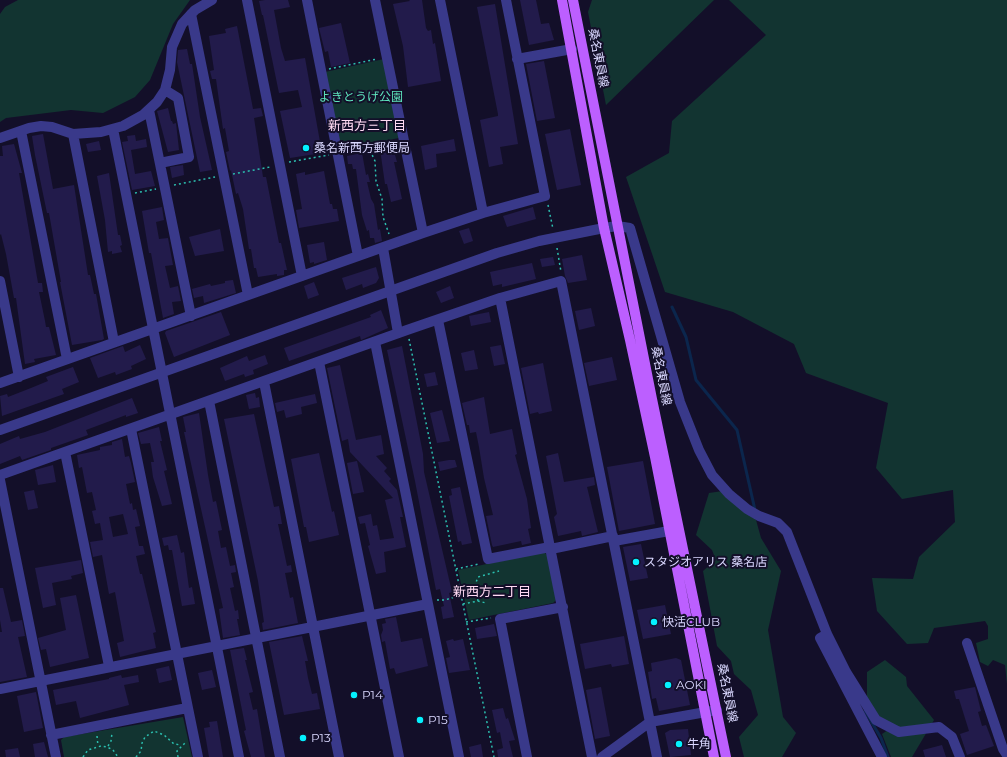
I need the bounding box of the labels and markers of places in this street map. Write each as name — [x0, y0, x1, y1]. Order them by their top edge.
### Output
place label: 桑名新西方郵便局 — [314, 141, 410, 155]
marker: 桑名新西方郵便局 — [301, 143, 311, 153]
place label: スタジオアリス 桑名店 — [644, 555, 767, 569]
marker: スタジオアリス 桑名店 — [631, 557, 641, 567]
place label: 快活CLUB — [662, 615, 720, 629]
marker: 快活CLUB — [649, 617, 659, 627]
place label: AOKI — [676, 678, 707, 692]
marker: AOKI — [663, 680, 673, 690]
place label: P14 — [362, 688, 383, 702]
marker: P14 — [349, 690, 359, 700]
place label: P15 — [428, 713, 448, 727]
marker: P15 — [415, 715, 425, 725]
place label: P13 — [311, 731, 331, 745]
marker: P13 — [298, 733, 308, 743]
place label: 牛角 — [687, 737, 711, 751]
marker: 牛角 — [674, 739, 684, 749]

